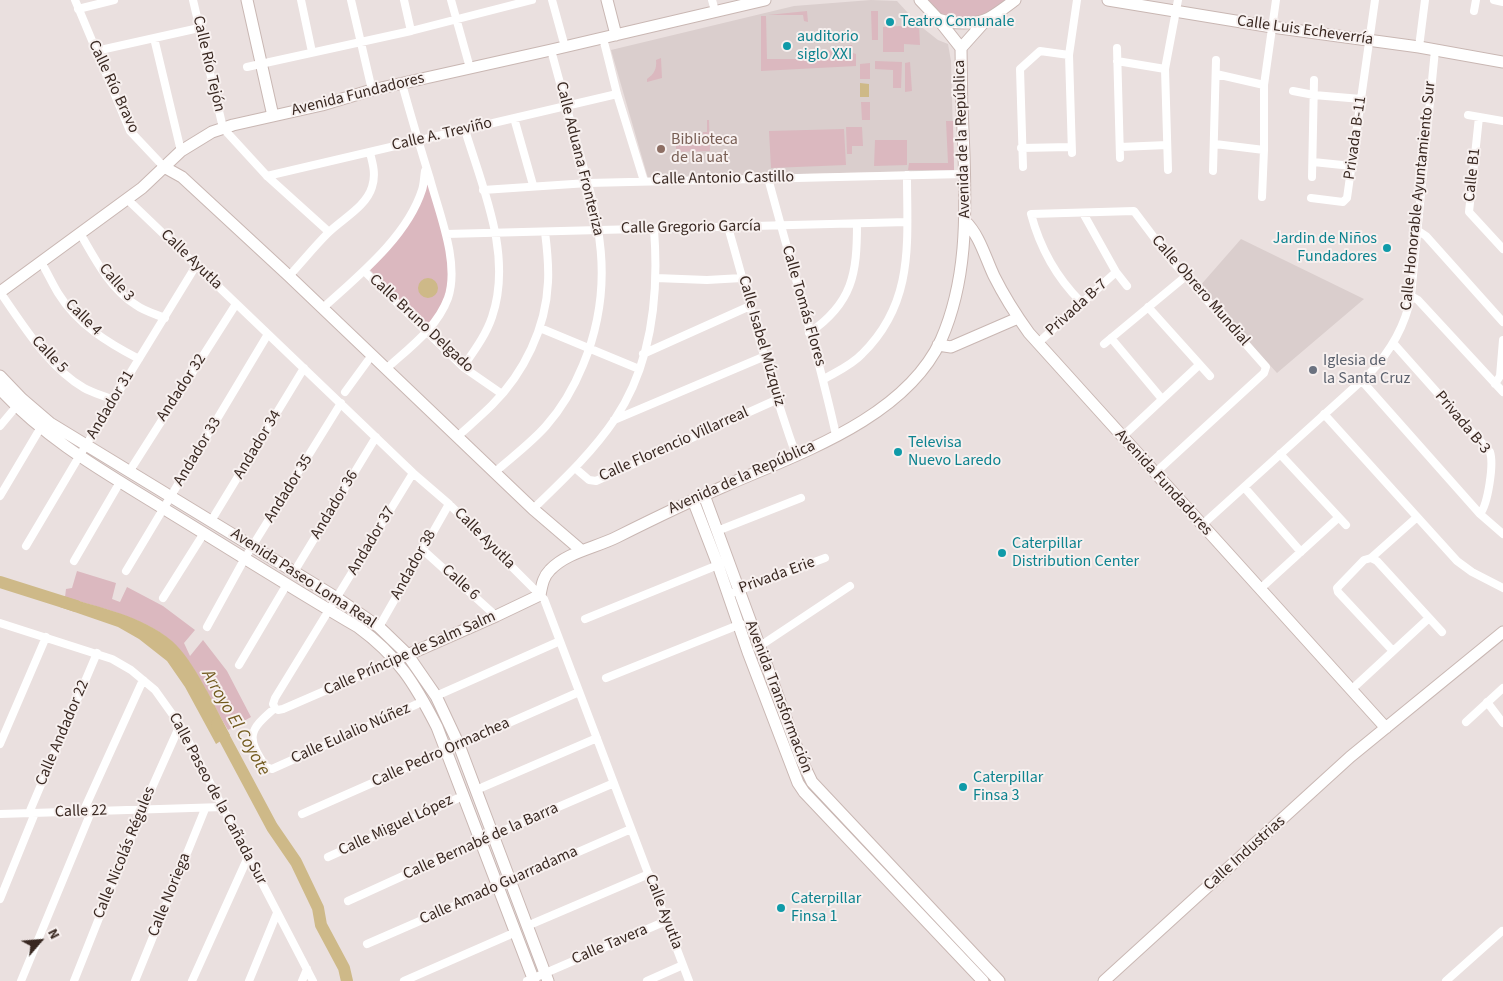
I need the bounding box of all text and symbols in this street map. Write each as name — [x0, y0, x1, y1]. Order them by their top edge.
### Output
place label: Teatro Comunale — [900, 12, 1014, 32]
street label: Calle Luis Echeverría — [1236, 12, 1374, 50]
street label: Calle Río Tejón — [188, 14, 228, 114]
marker: Teatro Comunale — [884, 16, 896, 28]
place label: auditorio siglo XXI — [797, 27, 859, 65]
street label: Calle Río Bravo — [83, 38, 143, 136]
marker: auditorio siglo XXI — [781, 40, 793, 52]
street label: Avenida de la República — [951, 59, 975, 219]
street label: Avenida Fundadores — [290, 69, 426, 121]
street label: Calle Aduana Fronteriza — [551, 80, 607, 238]
street label: Calle Honorable Ayuntamiento Sur — [1397, 80, 1441, 312]
street label: Privada B-11 — [1341, 95, 1371, 181]
street label: Calle A. Treviño — [390, 114, 494, 156]
place label: Biblioteca de la uat — [671, 130, 738, 168]
marker: Biblioteca de la uat — [655, 143, 667, 155]
street label: Calle B1 — [1461, 147, 1485, 203]
street label: Calle Antonio Castillo — [652, 168, 794, 190]
street label: Calle Gregorio García — [621, 217, 761, 239]
street label: Calle Ayutla — [156, 226, 226, 294]
place label: Jardin de Niños Fundadores — [1273, 229, 1377, 267]
street label: Calle Obrero Mundial — [1147, 232, 1253, 350]
marker: Jardin de Niños Fundadores — [1381, 242, 1393, 254]
street label: Calle Tomás Flores — [777, 243, 829, 369]
street label: Calle 3 — [94, 260, 138, 306]
street label: Calle Bruno Delgado — [365, 271, 477, 377]
street label: Calle Isabel Múzquiz — [733, 274, 789, 408]
street label: Privada B-7 — [1042, 275, 1112, 341]
street label: Calle 4 — [60, 295, 106, 341]
street label: Calle 5 — [27, 332, 71, 378]
street label: Andador 32 — [153, 351, 211, 425]
place label: Iglesia de la Santa Cruz — [1323, 351, 1410, 389]
marker: Iglesia de la Santa Cruz — [1307, 364, 1319, 376]
street label: Andador 31 — [83, 367, 139, 443]
street label: Privada B-3 — [1430, 388, 1494, 458]
street label: Calle Florencio Villarreal — [596, 403, 752, 487]
street label: Andador 34 — [230, 407, 286, 483]
street label: Andador 33 — [170, 414, 226, 490]
street label: Avenida Fundadores — [1110, 426, 1216, 540]
place label: Televisa Nuevo Laredo — [908, 433, 1001, 471]
street label: Avenida de la República — [666, 437, 818, 519]
marker: Televisa Nuevo Laredo — [892, 446, 904, 458]
street label: Andador 35 — [261, 451, 317, 527]
street label: Andador 36 — [307, 467, 363, 543]
street label: Andador 37 — [344, 503, 400, 579]
street label: Calle Ayutla — [449, 504, 519, 574]
street label: Avenida Paseo Loma Real — [227, 525, 379, 633]
street label: Andador 38 — [387, 527, 441, 603]
place label: Caterpillar Distribution Center — [1012, 534, 1139, 572]
marker: Caterpillar Distribution Center — [996, 547, 1008, 559]
street label: Privada Erie — [736, 553, 818, 599]
street label: Calle 6 — [437, 561, 483, 605]
street label: Calle Príncipe de Salm Salm — [321, 607, 499, 701]
street label: Avenida Transformación — [740, 618, 816, 776]
water label: Arroyo El Coyote — [196, 666, 274, 780]
street label: Calle Andador 22 — [32, 677, 94, 789]
street label: Calle Eulalio Núñez — [289, 699, 413, 769]
street label: Calle Paseo de la Cañada Sur — [164, 710, 270, 888]
street label: Calle Pedro Ormachea — [369, 714, 513, 792]
place label: Caterpillar Finsa 3 — [973, 768, 1043, 806]
marker: Caterpillar Finsa 3 — [957, 781, 969, 793]
street label: Calle Nicolás Régules — [90, 784, 160, 922]
street label: Calle Miguel López — [336, 791, 456, 861]
street label: Calle Bernabé de la Barra — [400, 799, 562, 885]
street label: Calle 22 — [54, 801, 108, 823]
street label: Calle Industrias — [1200, 812, 1290, 896]
street label: Calle Amado Guarradama — [417, 842, 581, 930]
street label: Calle Noriega — [144, 850, 196, 940]
street label: Calle Ayutla — [640, 872, 686, 952]
place label: Caterpillar Finsa 1 — [791, 889, 861, 927]
marker: Caterpillar Finsa 1 — [775, 902, 787, 914]
north arrow — [15, 916, 65, 966]
street label: Calle Tavera — [569, 920, 651, 970]
text: N — [42, 926, 64, 943]

